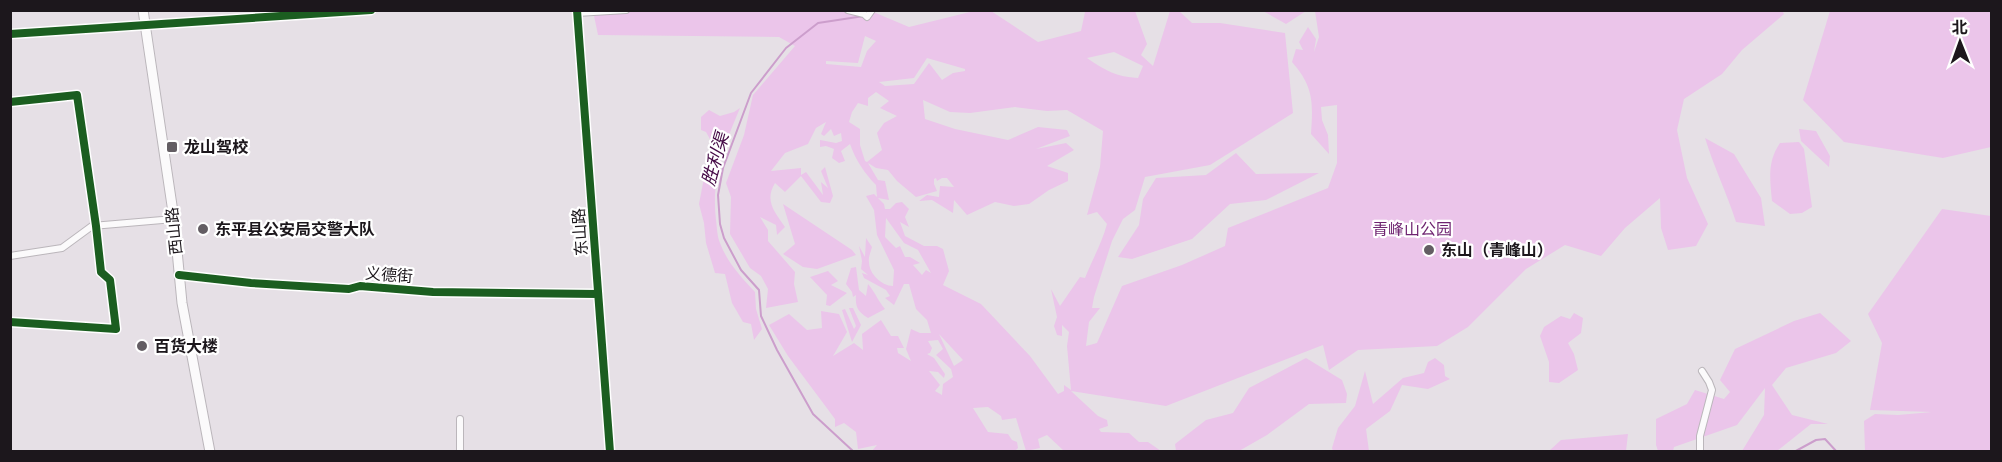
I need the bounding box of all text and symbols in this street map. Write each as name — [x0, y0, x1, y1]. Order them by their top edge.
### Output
north arrow — [1930, 12, 1990, 72]
text: 北 — [1952, 18, 1968, 37]
water label: 胜利渠 — [697, 127, 733, 188]
place label: 龙山驾校 — [184, 138, 249, 157]
marker: 龙山驾校 — [165, 140, 179, 154]
street label: 西山路 — [162, 206, 186, 256]
street label: 东山路 — [569, 207, 591, 257]
place label: 东平县公安局交警大队 — [215, 220, 375, 239]
park label: 青峰山公园 — [1372, 220, 1452, 239]
marker: 东平县公安局交警大队 — [196, 222, 210, 236]
place label: 东山（青峰山） — [1441, 241, 1553, 260]
marker: 东山（青峰山） — [1422, 243, 1436, 257]
street label: 义德街 — [364, 264, 414, 286]
place label: 百货大楼 — [154, 337, 218, 356]
marker: 百货大楼 — [135, 339, 149, 353]

